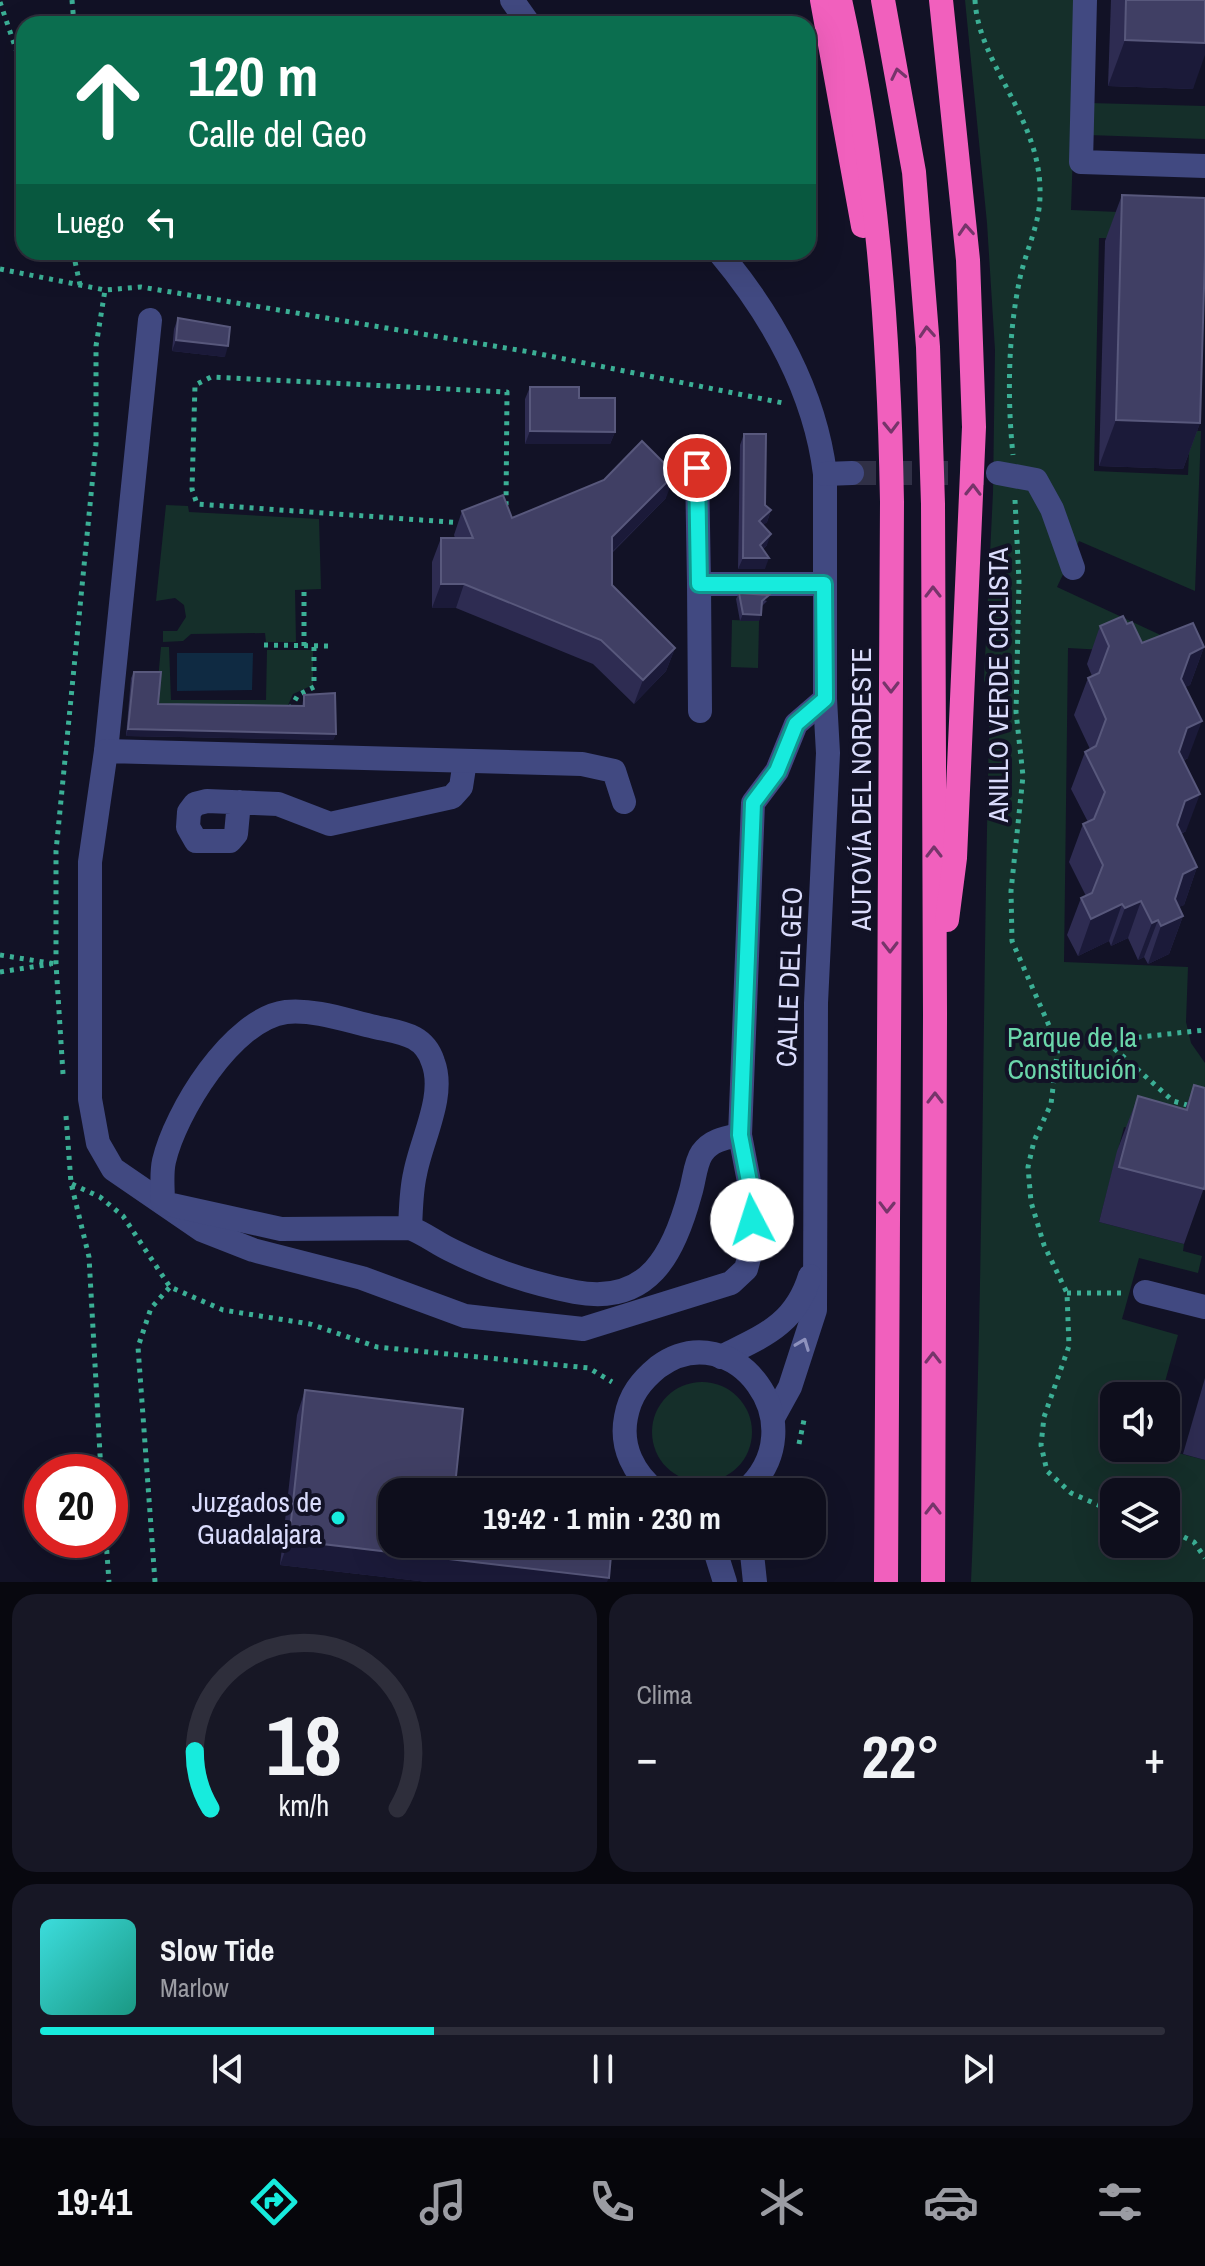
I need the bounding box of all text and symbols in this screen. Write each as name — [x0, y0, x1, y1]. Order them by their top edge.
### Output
text: 120 m — [188, 38, 318, 113]
icon: ahead — [56, 48, 160, 152]
one-way arrow — [890, 67, 907, 81]
text: Calle del Geo — [188, 110, 367, 158]
icon: left — [140, 200, 184, 244]
text: Luego — [56, 202, 124, 242]
one-way arrow — [958, 223, 975, 236]
one-way arrow — [919, 325, 936, 338]
one-way arrow — [882, 421, 899, 434]
pin — [663, 434, 731, 502]
icon: arrive — [675, 446, 719, 490]
one-way arrow — [964, 483, 981, 496]
street label: ANILLO VERDE CICLISTA — [979, 547, 1017, 824]
one-way arrow — [924, 585, 942, 598]
street label: AUTOVÍA DEL NORDESTE — [842, 647, 880, 932]
one-way arrow — [883, 681, 900, 694]
one-way arrow — [925, 845, 943, 858]
street label: CALLE DEL GEO — [767, 886, 811, 1068]
one-way arrow — [881, 941, 899, 954]
park label: Parque de la Constitución — [1007, 1018, 1137, 1088]
one-way arrow — [926, 1091, 943, 1104]
position arrow — [710, 1178, 794, 1262]
one-way arrow — [878, 1201, 896, 1214]
one-way arrow — [793, 1338, 810, 1352]
one-way arrow — [924, 1351, 942, 1364]
map controls — [1100, 1382, 1180, 1558]
button: sound — [1100, 1382, 1180, 1462]
speed limit sign: 20 — [24, 1454, 128, 1558]
button: layers — [1100, 1478, 1180, 1558]
place label: Juzgados de Guadalajara — [192, 1483, 322, 1553]
text: 19:42 · 1 min · 230 m — [483, 1498, 721, 1538]
one-way arrow — [924, 1502, 942, 1515]
marker: Juzgados de Guadalajara — [329, 1509, 347, 1527]
text: Clima — [637, 1677, 692, 1712]
text: 18 — [266, 1689, 342, 1801]
text: 22° — [861, 1716, 940, 1797]
text: − — [637, 1727, 658, 1787]
text: + — [1144, 1727, 1165, 1787]
text: km/h — [279, 1786, 330, 1825]
text: Slow Tide — [160, 1930, 274, 1970]
text: Marlow — [160, 1970, 229, 2005]
icon: previous — [206, 2047, 250, 2091]
icon: pause — [581, 2047, 625, 2091]
icon: next — [956, 2047, 1000, 2091]
icon: directions — [246, 2174, 302, 2230]
icon: music — [415, 2174, 471, 2230]
icon: phone — [584, 2174, 640, 2230]
icon: climate — [754, 2174, 810, 2230]
icon: car — [923, 2174, 979, 2230]
icon: filters — [1092, 2174, 1148, 2230]
text: 19:41 — [57, 2178, 132, 2226]

